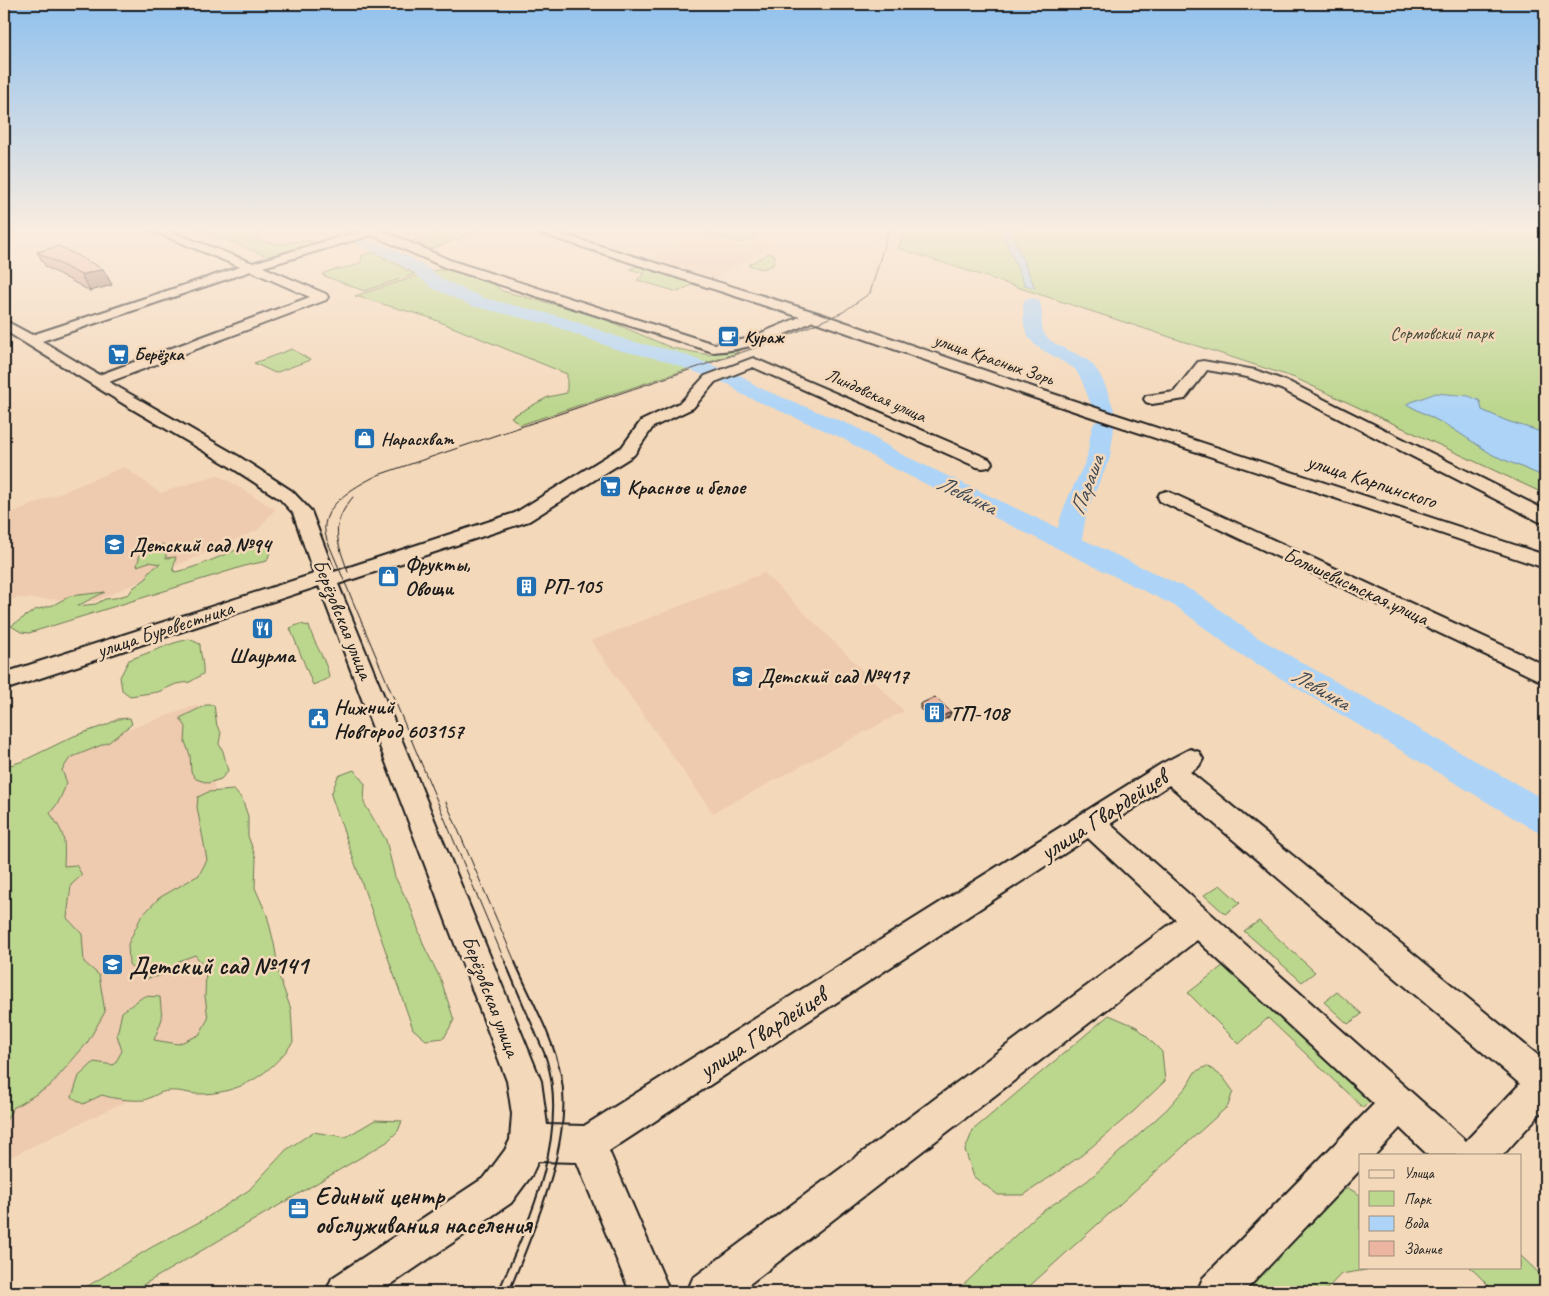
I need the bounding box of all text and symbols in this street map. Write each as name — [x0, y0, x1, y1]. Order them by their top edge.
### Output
park label: Сормовский парк — [1390, 322, 1495, 344]
cafe icon: Кураж — [716, 325, 740, 349]
place label: Кураж — [744, 326, 785, 348]
street label: улица Красных Зорь — [931, 328, 1058, 390]
supermarket icon: Берёзка — [106, 342, 130, 366]
place label: Берёзка — [134, 343, 185, 366]
street label: Линдовская улица — [822, 363, 931, 427]
shop icon: Нарасхват — [353, 427, 377, 451]
place label: Нарасхват — [381, 428, 455, 450]
street label: улица Карпинского — [1302, 447, 1441, 515]
water label: Параша — [1063, 449, 1112, 519]
water label: Левинка — [932, 469, 1003, 522]
place label: Красное и белое — [627, 474, 747, 500]
supermarket icon: Красное и белое — [599, 475, 623, 499]
place label: Детский сад №94 — [130, 532, 273, 558]
school or university icon: Детский сад №94 — [102, 533, 126, 557]
street label: Большевистская улица — [1280, 541, 1434, 632]
place label: Фрукты, Овощи — [405, 551, 470, 601]
street label: Берёзовская улица — [306, 555, 380, 685]
shop icon: Фрукты, Овощи — [377, 564, 401, 588]
place label: РП-105 — [543, 573, 604, 599]
building icon: РП-105 — [515, 574, 539, 598]
street label: улица Буревестника — [91, 594, 238, 664]
restaurant icon: Шаурма — [250, 616, 274, 640]
place label: Шаурма — [229, 642, 297, 669]
water label: Левинка — [1287, 661, 1357, 718]
place label: Детский сад №417 — [758, 663, 911, 689]
school or university icon: Детский сад №417 — [730, 664, 754, 688]
place label: Нижний Новгород 603157 — [334, 694, 466, 744]
place label: ТП-108 — [950, 700, 1011, 726]
building icon: ТП-108 — [922, 701, 946, 725]
public building icon: Нижний Новгород 603157 — [306, 707, 330, 731]
street label: улица Гвардейцев — [1032, 759, 1177, 869]
street label: Берёзовская улица — [455, 932, 527, 1063]
place label: Детский сад №141 — [129, 950, 311, 982]
school or university icon: Детский сад №141 — [101, 953, 125, 977]
street label: улица Гвардейцев — [691, 977, 836, 1087]
legend — [1359, 1154, 1522, 1268]
text: Улица — [1404, 1164, 1435, 1183]
place label: Единый центр обслуживания населения — [315, 1180, 534, 1241]
text: Парк — [1404, 1190, 1432, 1209]
office icon: Единый центр обслуживания населения — [287, 1197, 311, 1221]
text: Вода — [1404, 1214, 1429, 1233]
text: Здание — [1404, 1240, 1443, 1259]

